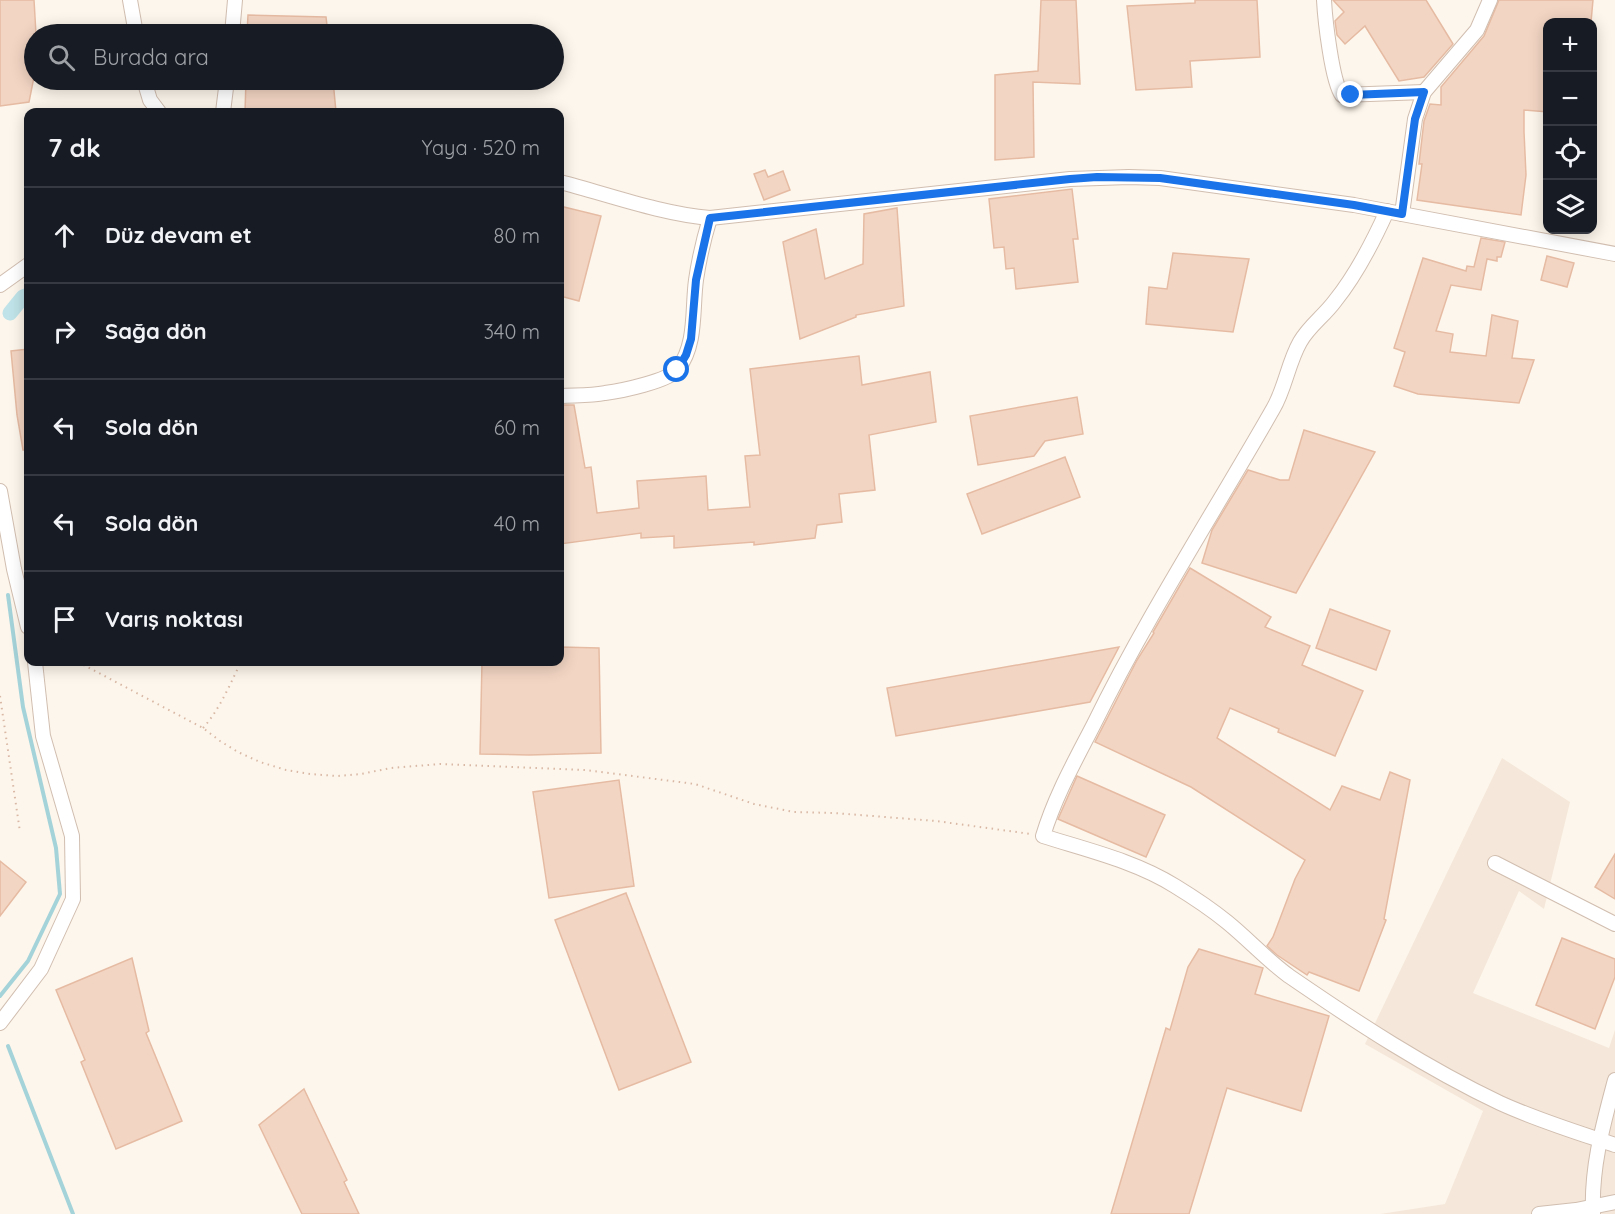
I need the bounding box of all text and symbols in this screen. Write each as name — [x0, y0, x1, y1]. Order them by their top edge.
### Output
map controls — [1543, 18, 1597, 234]
button: + — [1543, 18, 1597, 72]
search box — [24, 24, 564, 90]
icon: search — [45, 41, 78, 74]
text: Burada ara — [93, 43, 209, 71]
button: − — [1543, 72, 1597, 126]
route end — [1337, 81, 1363, 107]
button: locate — [1543, 126, 1597, 180]
text: 7 dk — [48, 131, 101, 164]
text: Yaya · 520 m — [421, 135, 540, 160]
button: layers — [1543, 180, 1597, 234]
icon: ahead — [48, 219, 81, 252]
text: Düz devam et — [105, 221, 252, 249]
text: 80 m — [494, 223, 540, 248]
icon: right — [48, 315, 81, 348]
text: Sağa dön — [105, 317, 207, 345]
text: 340 m — [483, 319, 540, 344]
route start — [663, 356, 689, 382]
icon: left — [48, 411, 81, 444]
text: Sola dön — [105, 413, 198, 441]
text: 60 m — [494, 415, 540, 440]
icon: left — [48, 507, 81, 540]
text: Sola dön — [105, 509, 198, 537]
text: 40 m — [494, 511, 540, 536]
icon: arrive — [48, 603, 81, 636]
text: Varış noktası — [105, 605, 243, 633]

